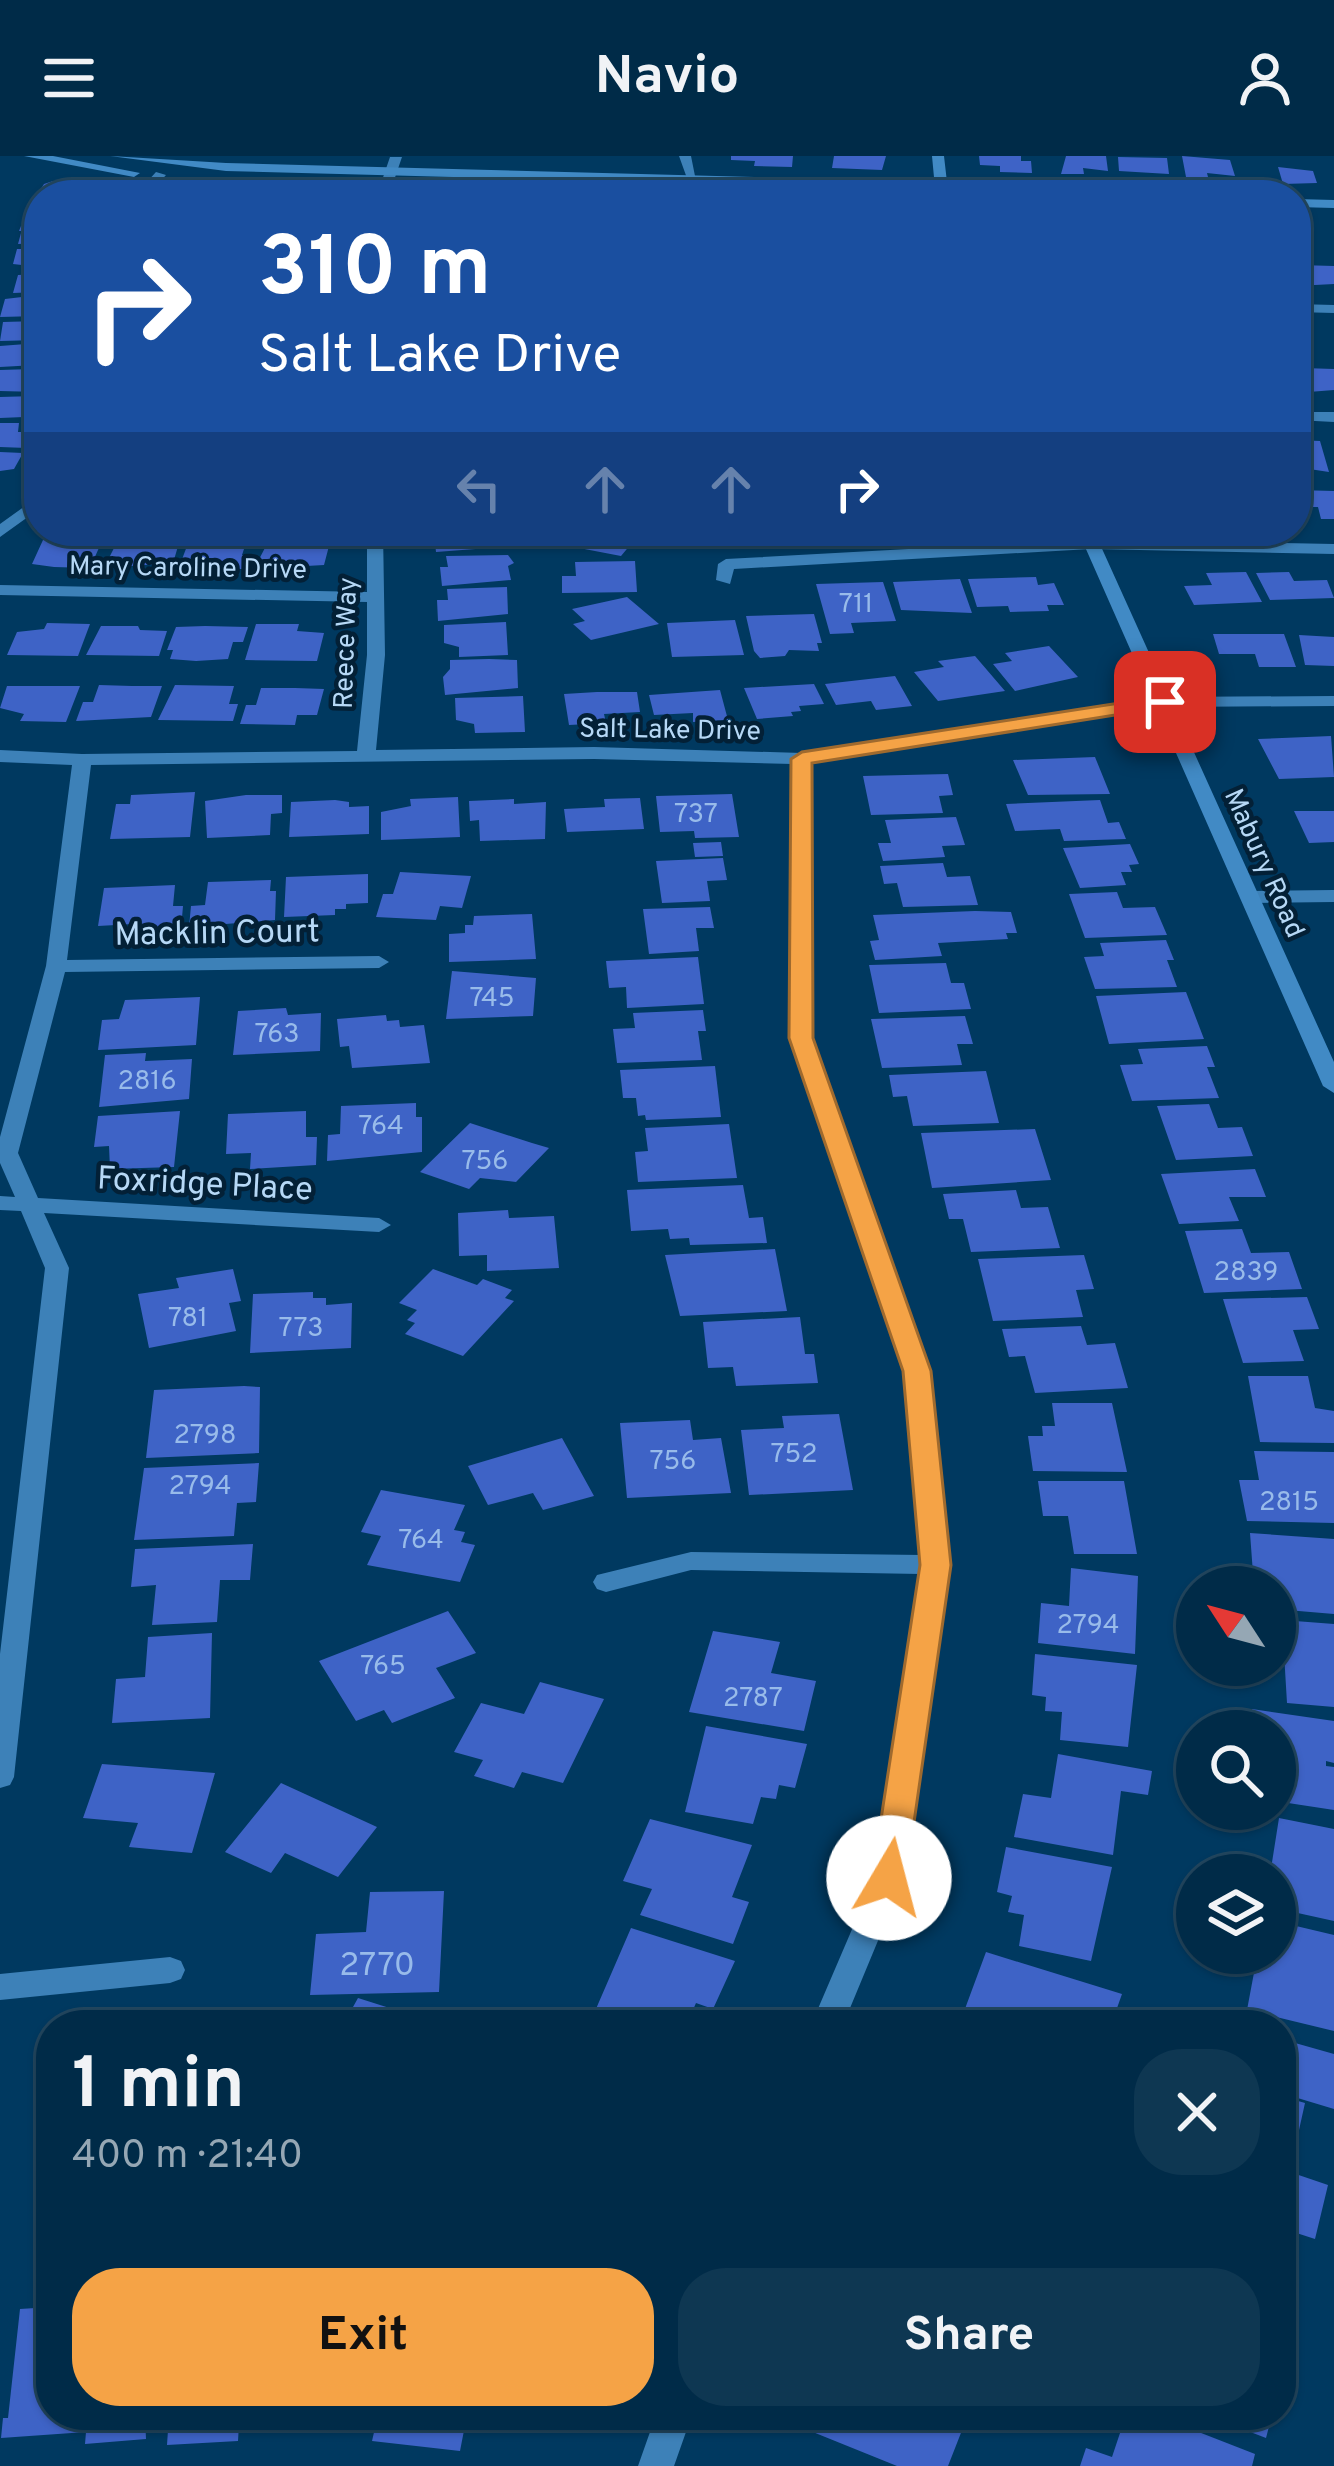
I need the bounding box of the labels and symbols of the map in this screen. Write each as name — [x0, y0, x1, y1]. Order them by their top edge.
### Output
street label: Mary Caroline Drive — [69, 550, 307, 588]
street label: Reece Way — [328, 577, 366, 710]
house number: 711 — [839, 588, 873, 622]
pin — [1114, 651, 1216, 753]
street label: Salt Lake Drive — [579, 712, 761, 750]
street label: Mabury Road — [1215, 784, 1311, 944]
house number: 737 — [674, 798, 718, 832]
street label: Macklin Court — [114, 912, 320, 958]
house number: 745 — [470, 982, 514, 1016]
house number: 763 — [254, 1018, 300, 1052]
house number: 2816 — [117, 1065, 177, 1099]
house number: 764 — [358, 1110, 404, 1144]
house number: 756 — [462, 1145, 508, 1179]
street label: Foxridge Place — [96, 1159, 314, 1213]
house number: 2839 — [1214, 1256, 1278, 1290]
house number: 781 — [168, 1302, 208, 1336]
house number: 773 — [279, 1312, 323, 1346]
house number: 2798 — [174, 1419, 236, 1453]
house number: 752 — [770, 1438, 818, 1472]
house number: 756 — [650, 1445, 696, 1479]
house number: 2794 — [168, 1470, 232, 1504]
house number: 2815 — [1259, 1486, 1319, 1520]
house number: 764 — [398, 1524, 444, 1558]
north arrow — [1176, 1566, 1296, 1686]
house number: 2794 — [1056, 1609, 1120, 1643]
house number: 765 — [360, 1650, 406, 1684]
house number: 2787 — [723, 1682, 783, 1716]
position arrow — [826, 1815, 952, 1941]
house number: 2770 — [339, 1946, 415, 1988]

